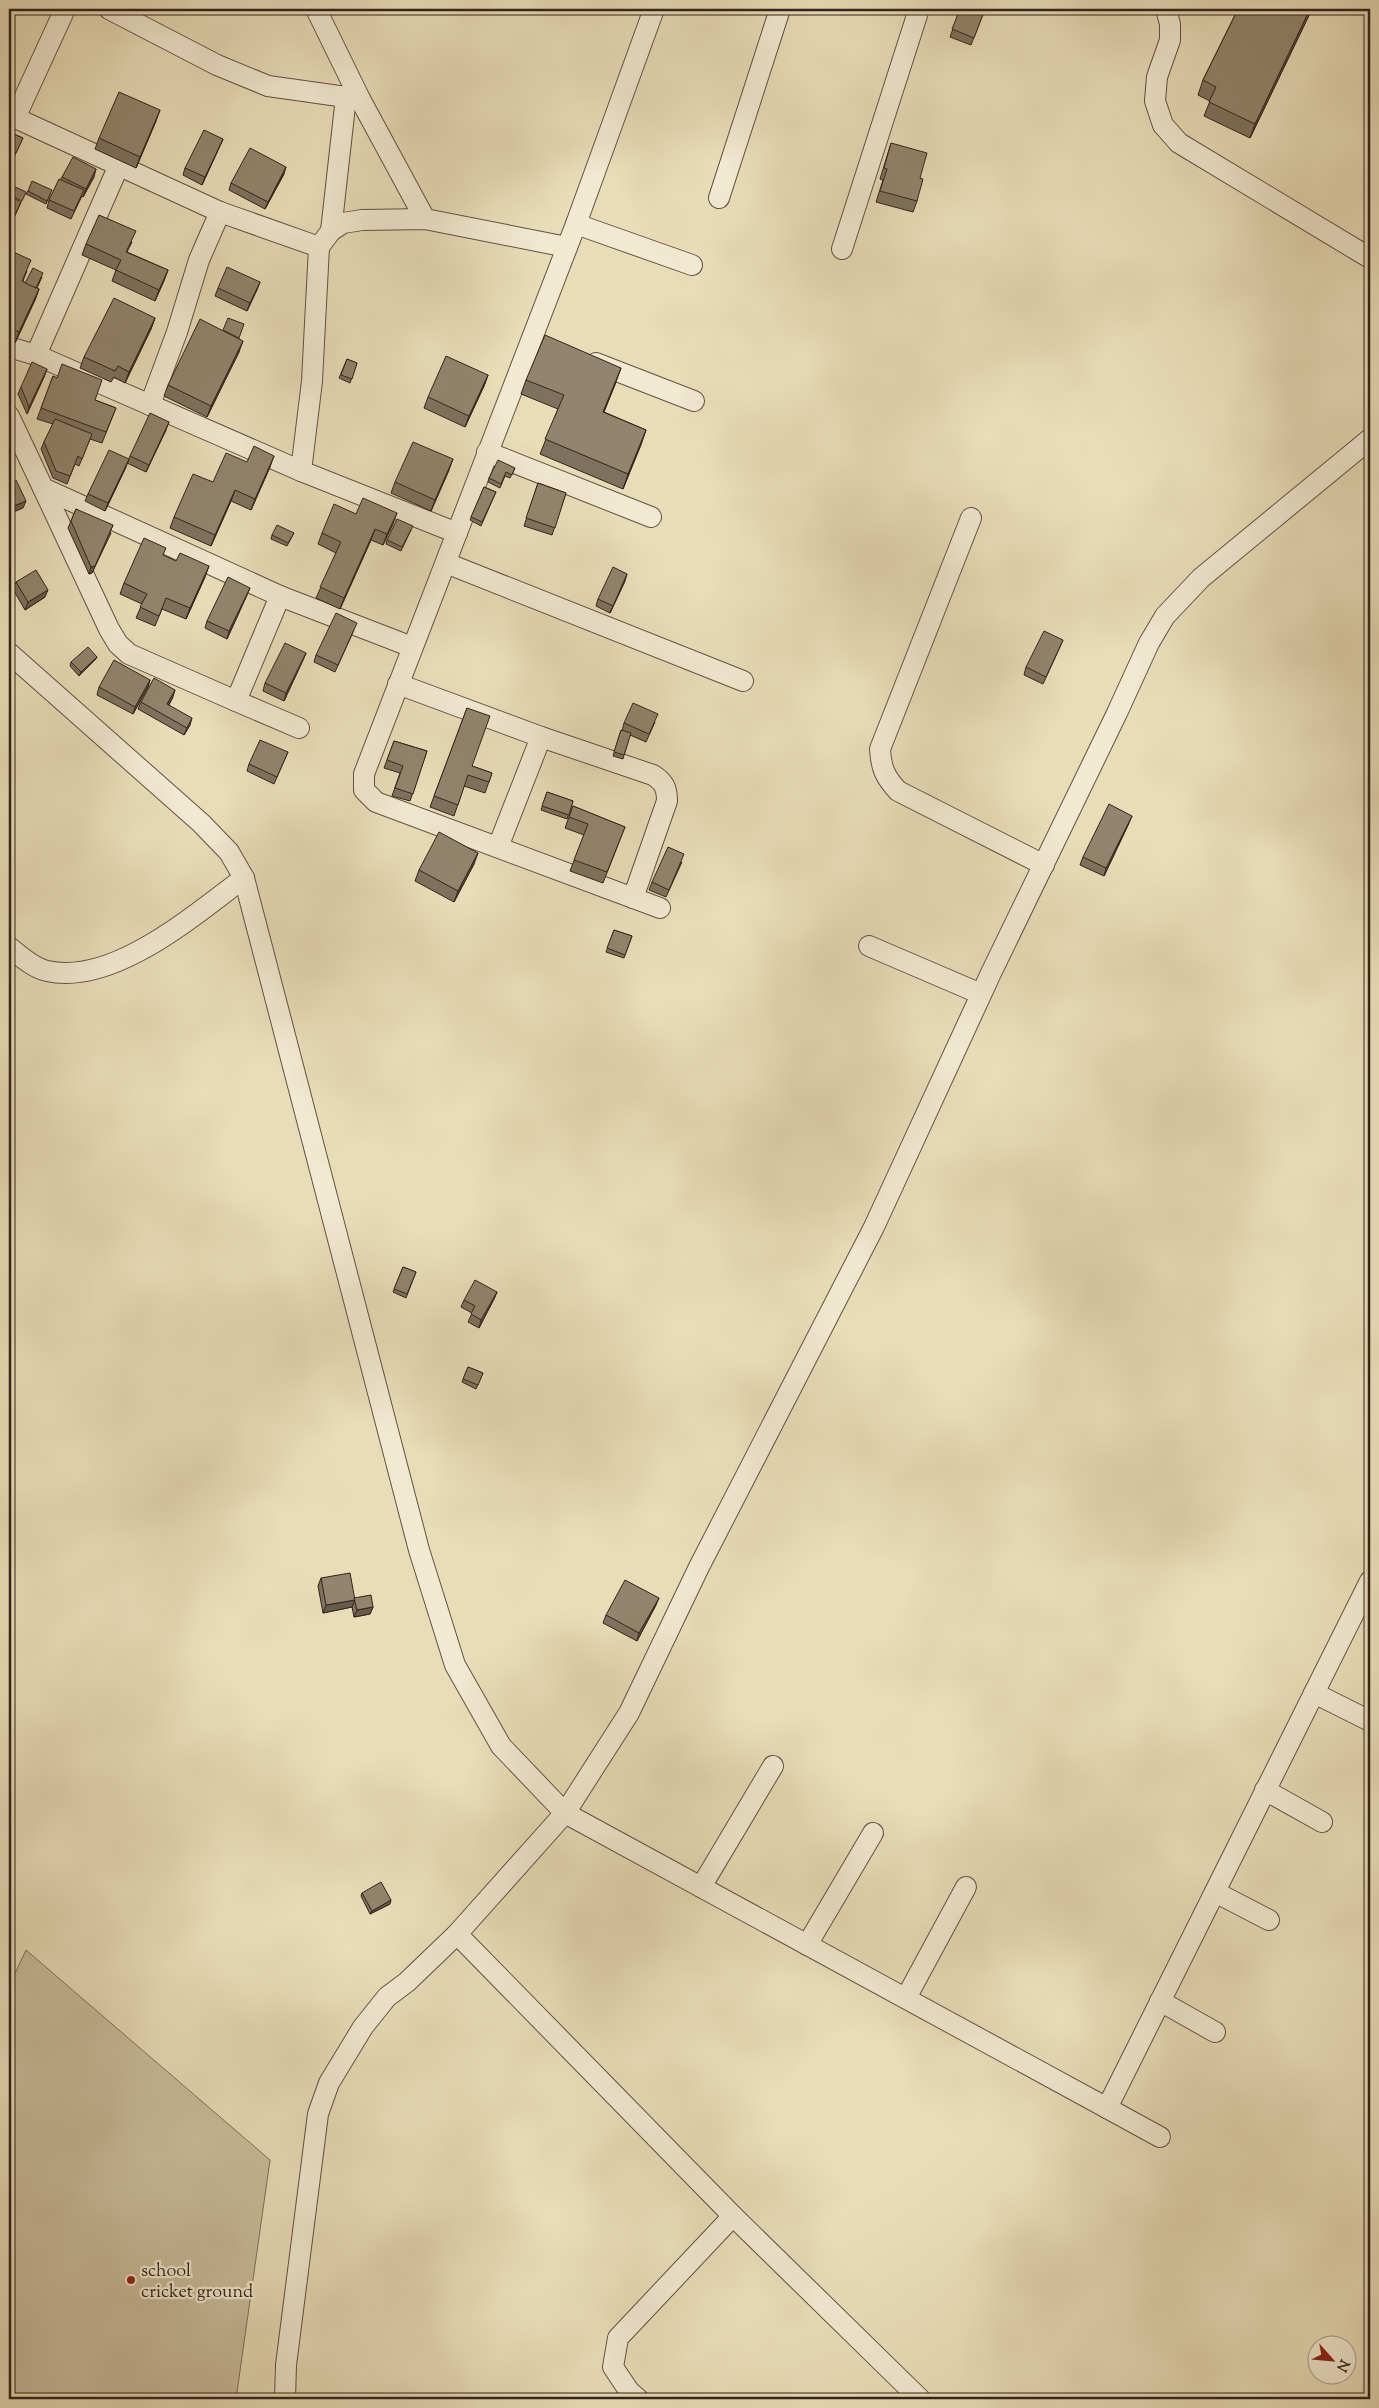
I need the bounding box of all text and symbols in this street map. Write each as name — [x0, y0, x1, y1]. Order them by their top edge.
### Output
place label: school cricket ground — [141, 2259, 253, 2306]
marker: school cricket ground — [125, 2274, 137, 2286]
north arrow — [1306, 2336, 1356, 2386]
text: N — [1330, 2355, 1353, 2375]

